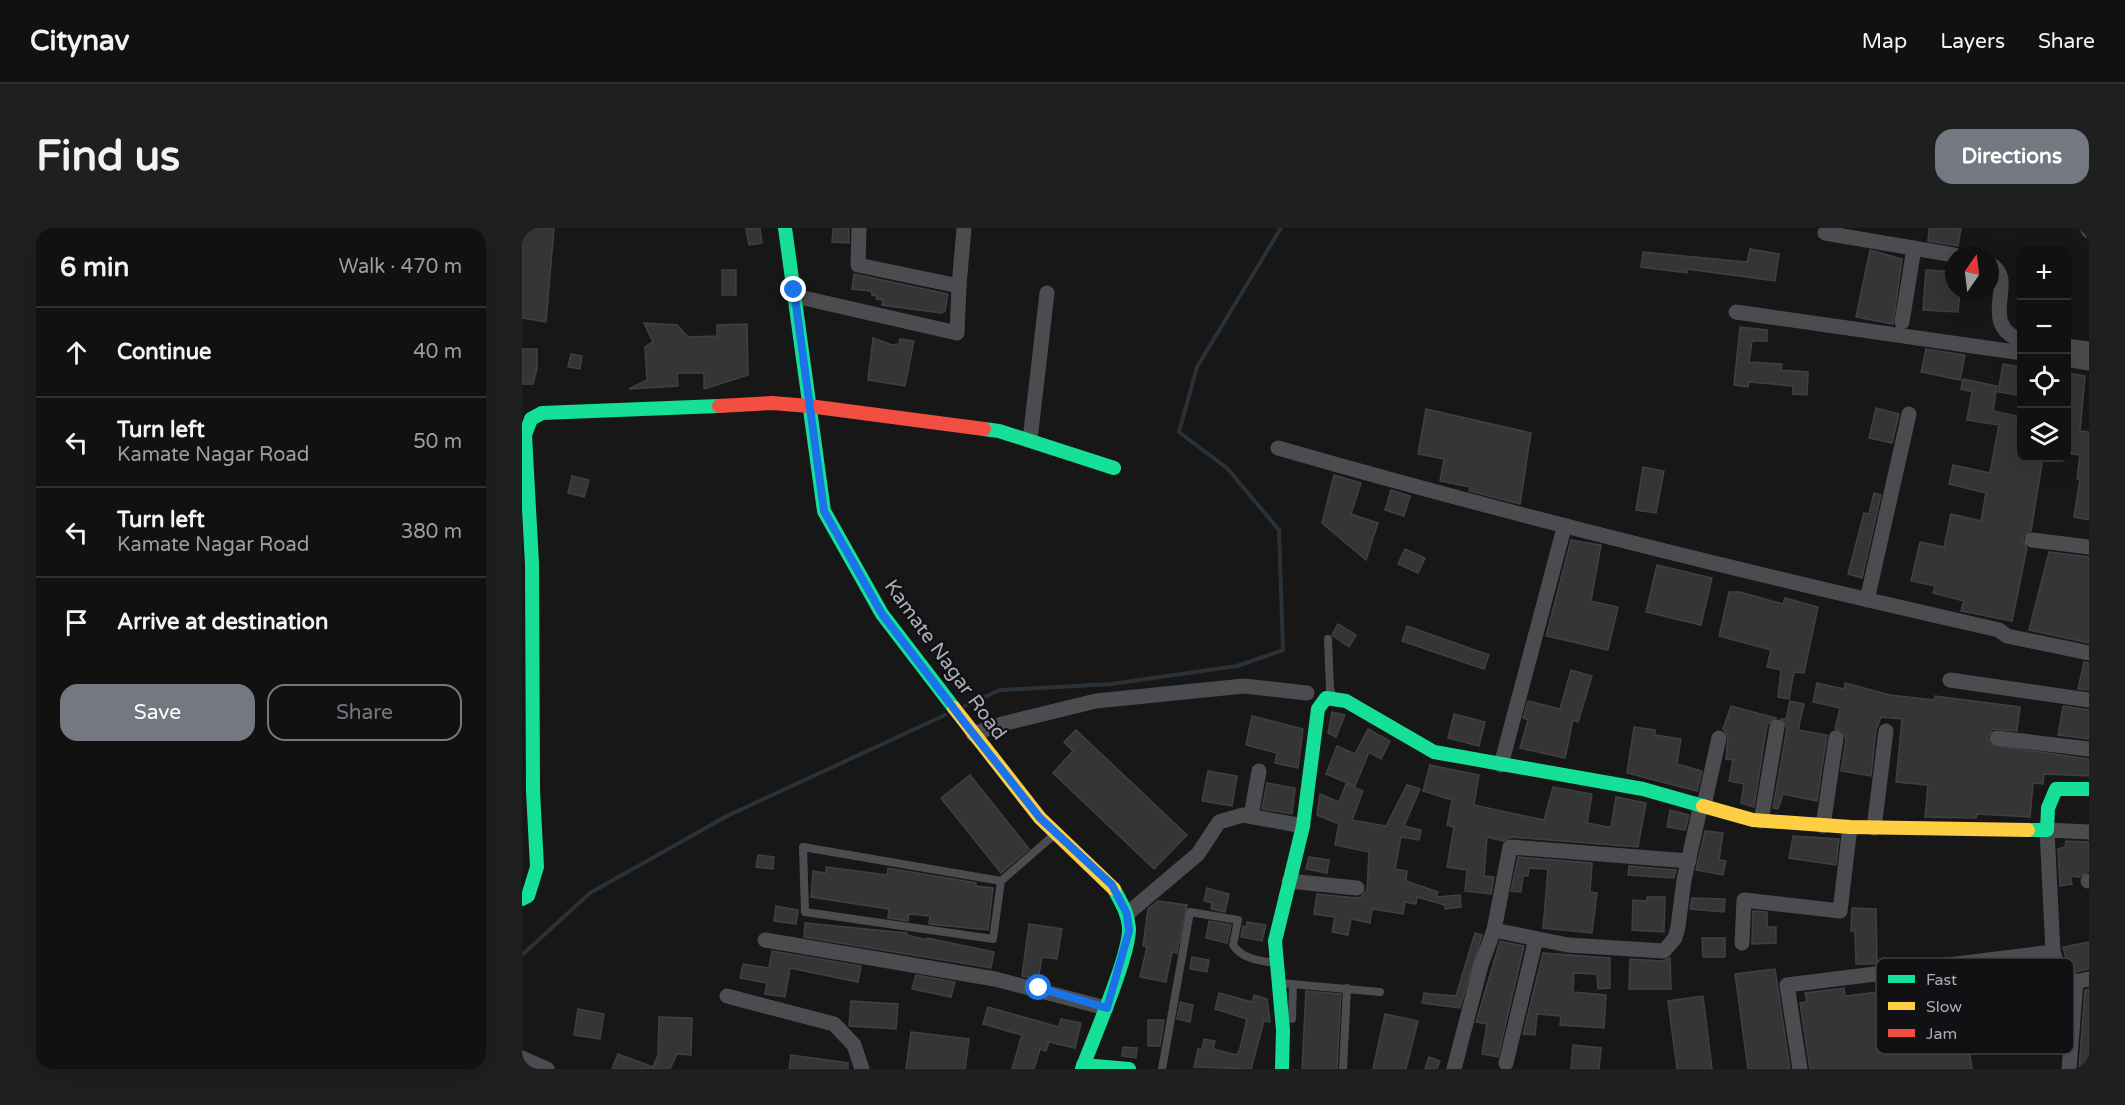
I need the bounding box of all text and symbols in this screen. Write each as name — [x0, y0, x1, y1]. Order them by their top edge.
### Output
text: Citynav — [30, 24, 129, 58]
text: Map — [1862, 29, 1907, 54]
text: Layers — [1940, 29, 2005, 54]
text: Share — [2038, 29, 2095, 54]
button: Directions — [1935, 129, 2089, 184]
text: Find us — [36, 131, 180, 182]
north arrow — [1945, 246, 1999, 300]
map controls — [2017, 246, 2071, 462]
button: + — [2017, 246, 2071, 300]
text: 6 min — [60, 252, 129, 283]
text: Walk · 470 m — [339, 255, 462, 279]
route end — [780, 276, 806, 302]
button: − — [2017, 300, 2071, 354]
icon: ahead — [60, 336, 93, 369]
text: Continue — [117, 339, 212, 365]
text: 40 m — [413, 340, 462, 364]
button: locate — [2017, 354, 2071, 408]
button: layers — [2017, 408, 2071, 462]
text: Turn left — [117, 417, 205, 443]
icon: left — [60, 426, 93, 459]
text: 50 m — [413, 430, 462, 454]
text: Kamate Nagar Road — [117, 443, 309, 467]
text: Turn left — [117, 507, 205, 533]
icon: left — [60, 516, 93, 549]
text: 380 m — [401, 520, 462, 544]
text: Kamate Nagar Road — [117, 533, 309, 557]
street label: Kamate Nagar Road — [879, 575, 1011, 745]
icon: arrive — [60, 606, 93, 639]
text: Arrive at destination — [117, 609, 328, 635]
button: Save — [60, 684, 255, 741]
button: Share — [267, 684, 462, 741]
legend — [1876, 958, 2074, 1054]
text: Fast — [1926, 970, 1957, 990]
route start — [1025, 974, 1051, 1000]
text: Slow — [1926, 997, 1962, 1017]
text: Jam — [1926, 1024, 1957, 1044]

